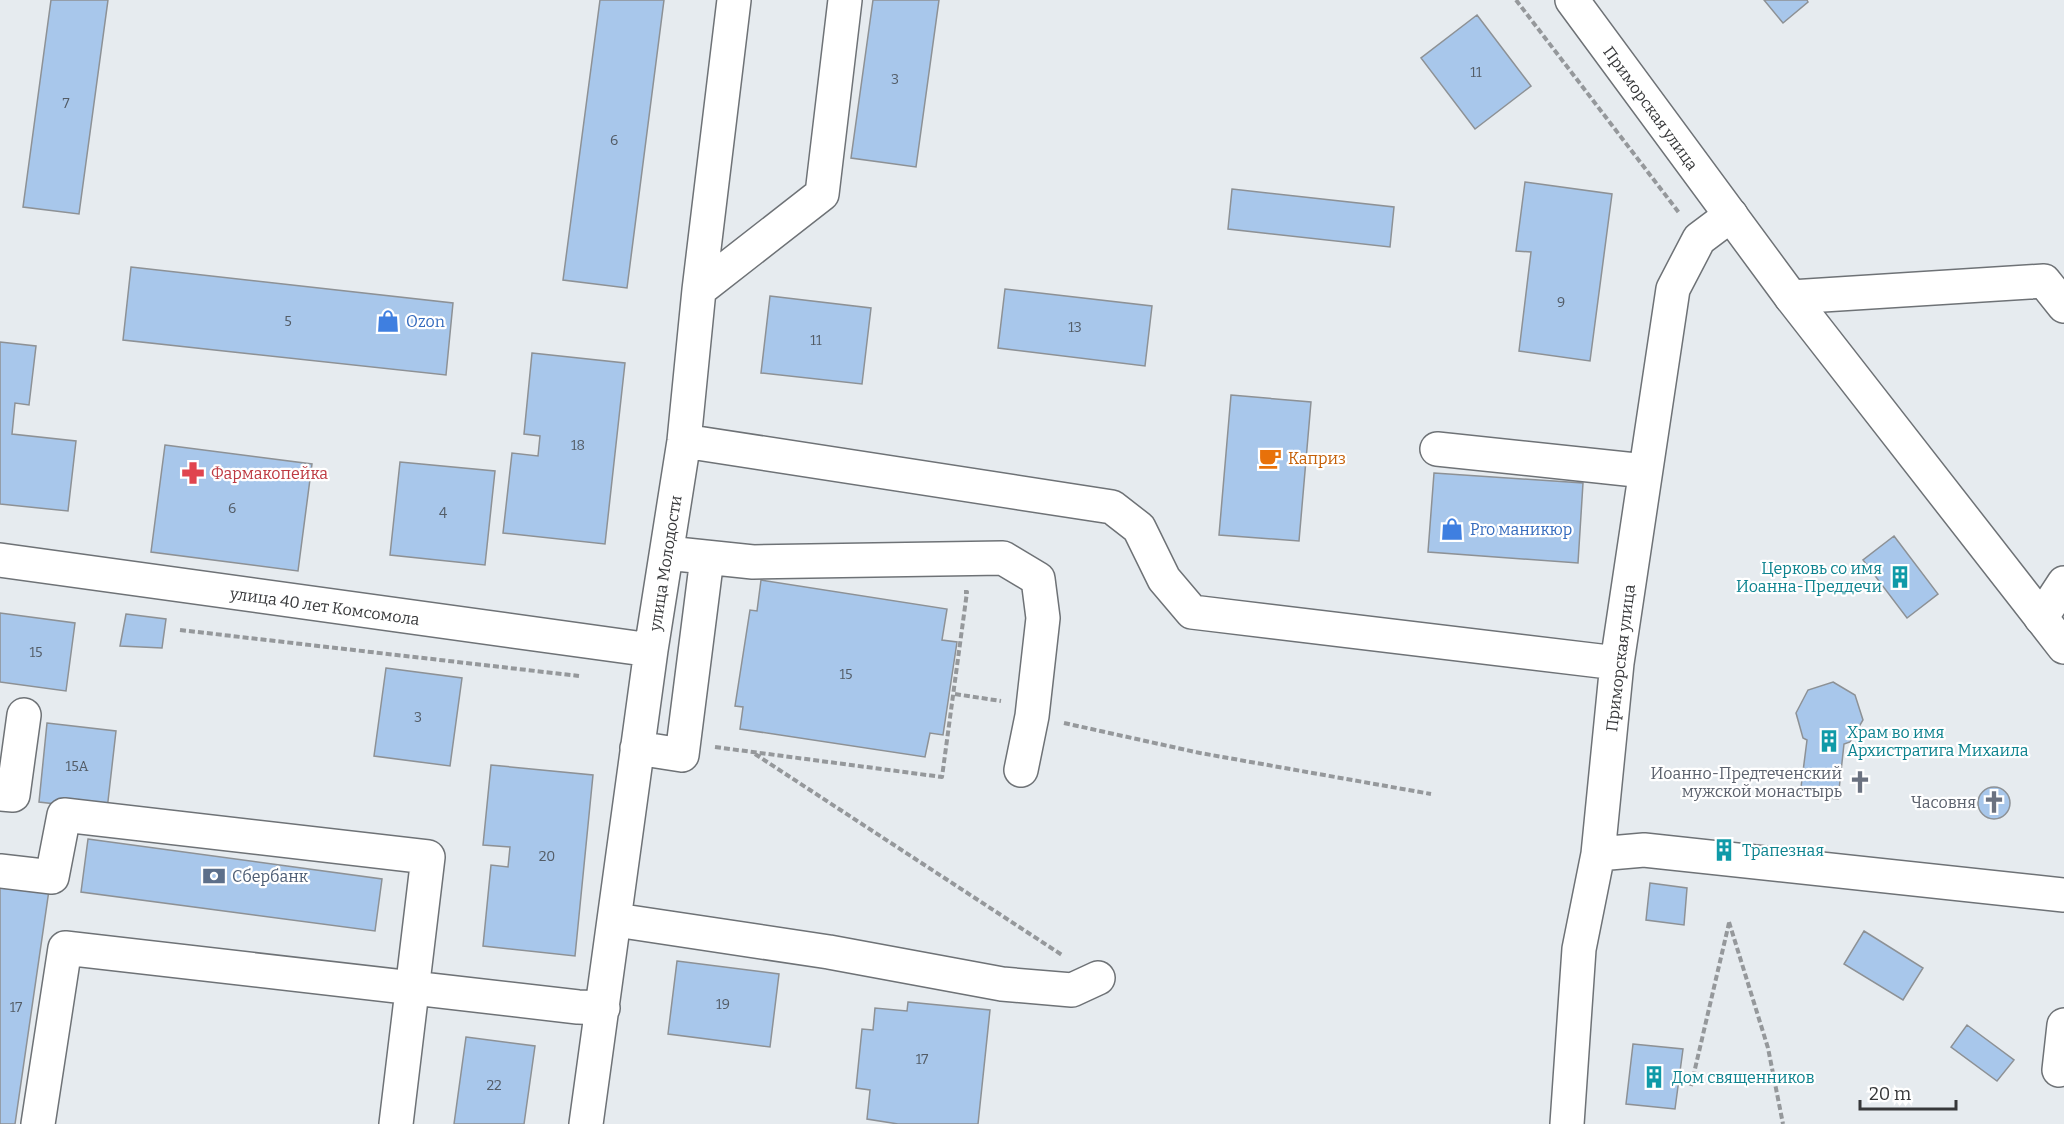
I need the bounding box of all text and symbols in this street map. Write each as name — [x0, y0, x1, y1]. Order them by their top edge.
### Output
street label: Приморская улица — [1599, 43, 1702, 174]
house number: 11 — [1470, 64, 1482, 81]
house number: 3 — [891, 71, 899, 88]
house number: 7 — [62, 95, 70, 112]
house number: 6 — [610, 132, 618, 149]
house number: 9 — [1557, 294, 1565, 311]
shop icon: Ozon — [375, 308, 401, 334]
place label: Ozon — [406, 312, 445, 331]
house number: 5 — [284, 313, 292, 330]
house number: 13 — [1068, 319, 1082, 336]
house number: 11 — [810, 332, 822, 349]
house number: 18 — [571, 437, 585, 454]
cafe icon: Каприз — [1257, 445, 1283, 471]
place label: Каприз — [1288, 449, 1346, 468]
pharmacy icon: Фармакопейка — [180, 460, 206, 486]
place label: Фармакопейка — [211, 464, 328, 483]
street label: улица Молодости — [645, 494, 686, 633]
house number: 6 — [228, 500, 236, 517]
house number: 4 — [439, 505, 447, 522]
shop icon: Pro маникюр — [1439, 516, 1465, 542]
place label: Pro маникюр — [1470, 520, 1572, 539]
place label: Церковь со имя Иоанна-Преддечи — [1736, 559, 1882, 596]
building icon: Церковь со имя Иоанна-Преддечи — [1887, 564, 1913, 590]
street label: Приморская улица — [1602, 583, 1639, 733]
street label: улица 40 лет Комсомола — [228, 584, 421, 629]
house number: 15 — [29, 644, 43, 661]
house number: 15 — [839, 666, 853, 683]
house number: 3 — [414, 709, 422, 726]
place label: Храм во имя Архистратига Михаила — [1847, 723, 2029, 760]
building icon: Храм во имя Архистратига Михаила — [1816, 728, 1842, 754]
house number: 15А — [65, 758, 89, 775]
place label: Иоанно-Предтеченский мужской монастырь — [1651, 764, 1842, 801]
church icon: Иоанно-Предтеченский мужской монастырь — [1847, 769, 1873, 795]
church icon: Часовня — [1981, 789, 2007, 815]
place label: Часовня — [1911, 793, 1976, 812]
building icon: Трапезная — [1711, 837, 1737, 863]
place label: Трапезная — [1742, 841, 1824, 860]
house number: 20 — [539, 848, 555, 865]
bank icon: Сбербанк — [201, 863, 227, 889]
place label: Сбербанк — [232, 867, 309, 886]
house number: 19 — [716, 996, 730, 1013]
house number: 17 — [10, 999, 22, 1016]
house number: 17 — [916, 1051, 928, 1068]
building icon: Дом священников — [1641, 1064, 1667, 1090]
place label: Дом священников — [1672, 1068, 1815, 1087]
scale bar — [1860, 1073, 1956, 1111]
house number: 22 — [486, 1077, 502, 1094]
text: 20 m — [1869, 1083, 1911, 1105]

